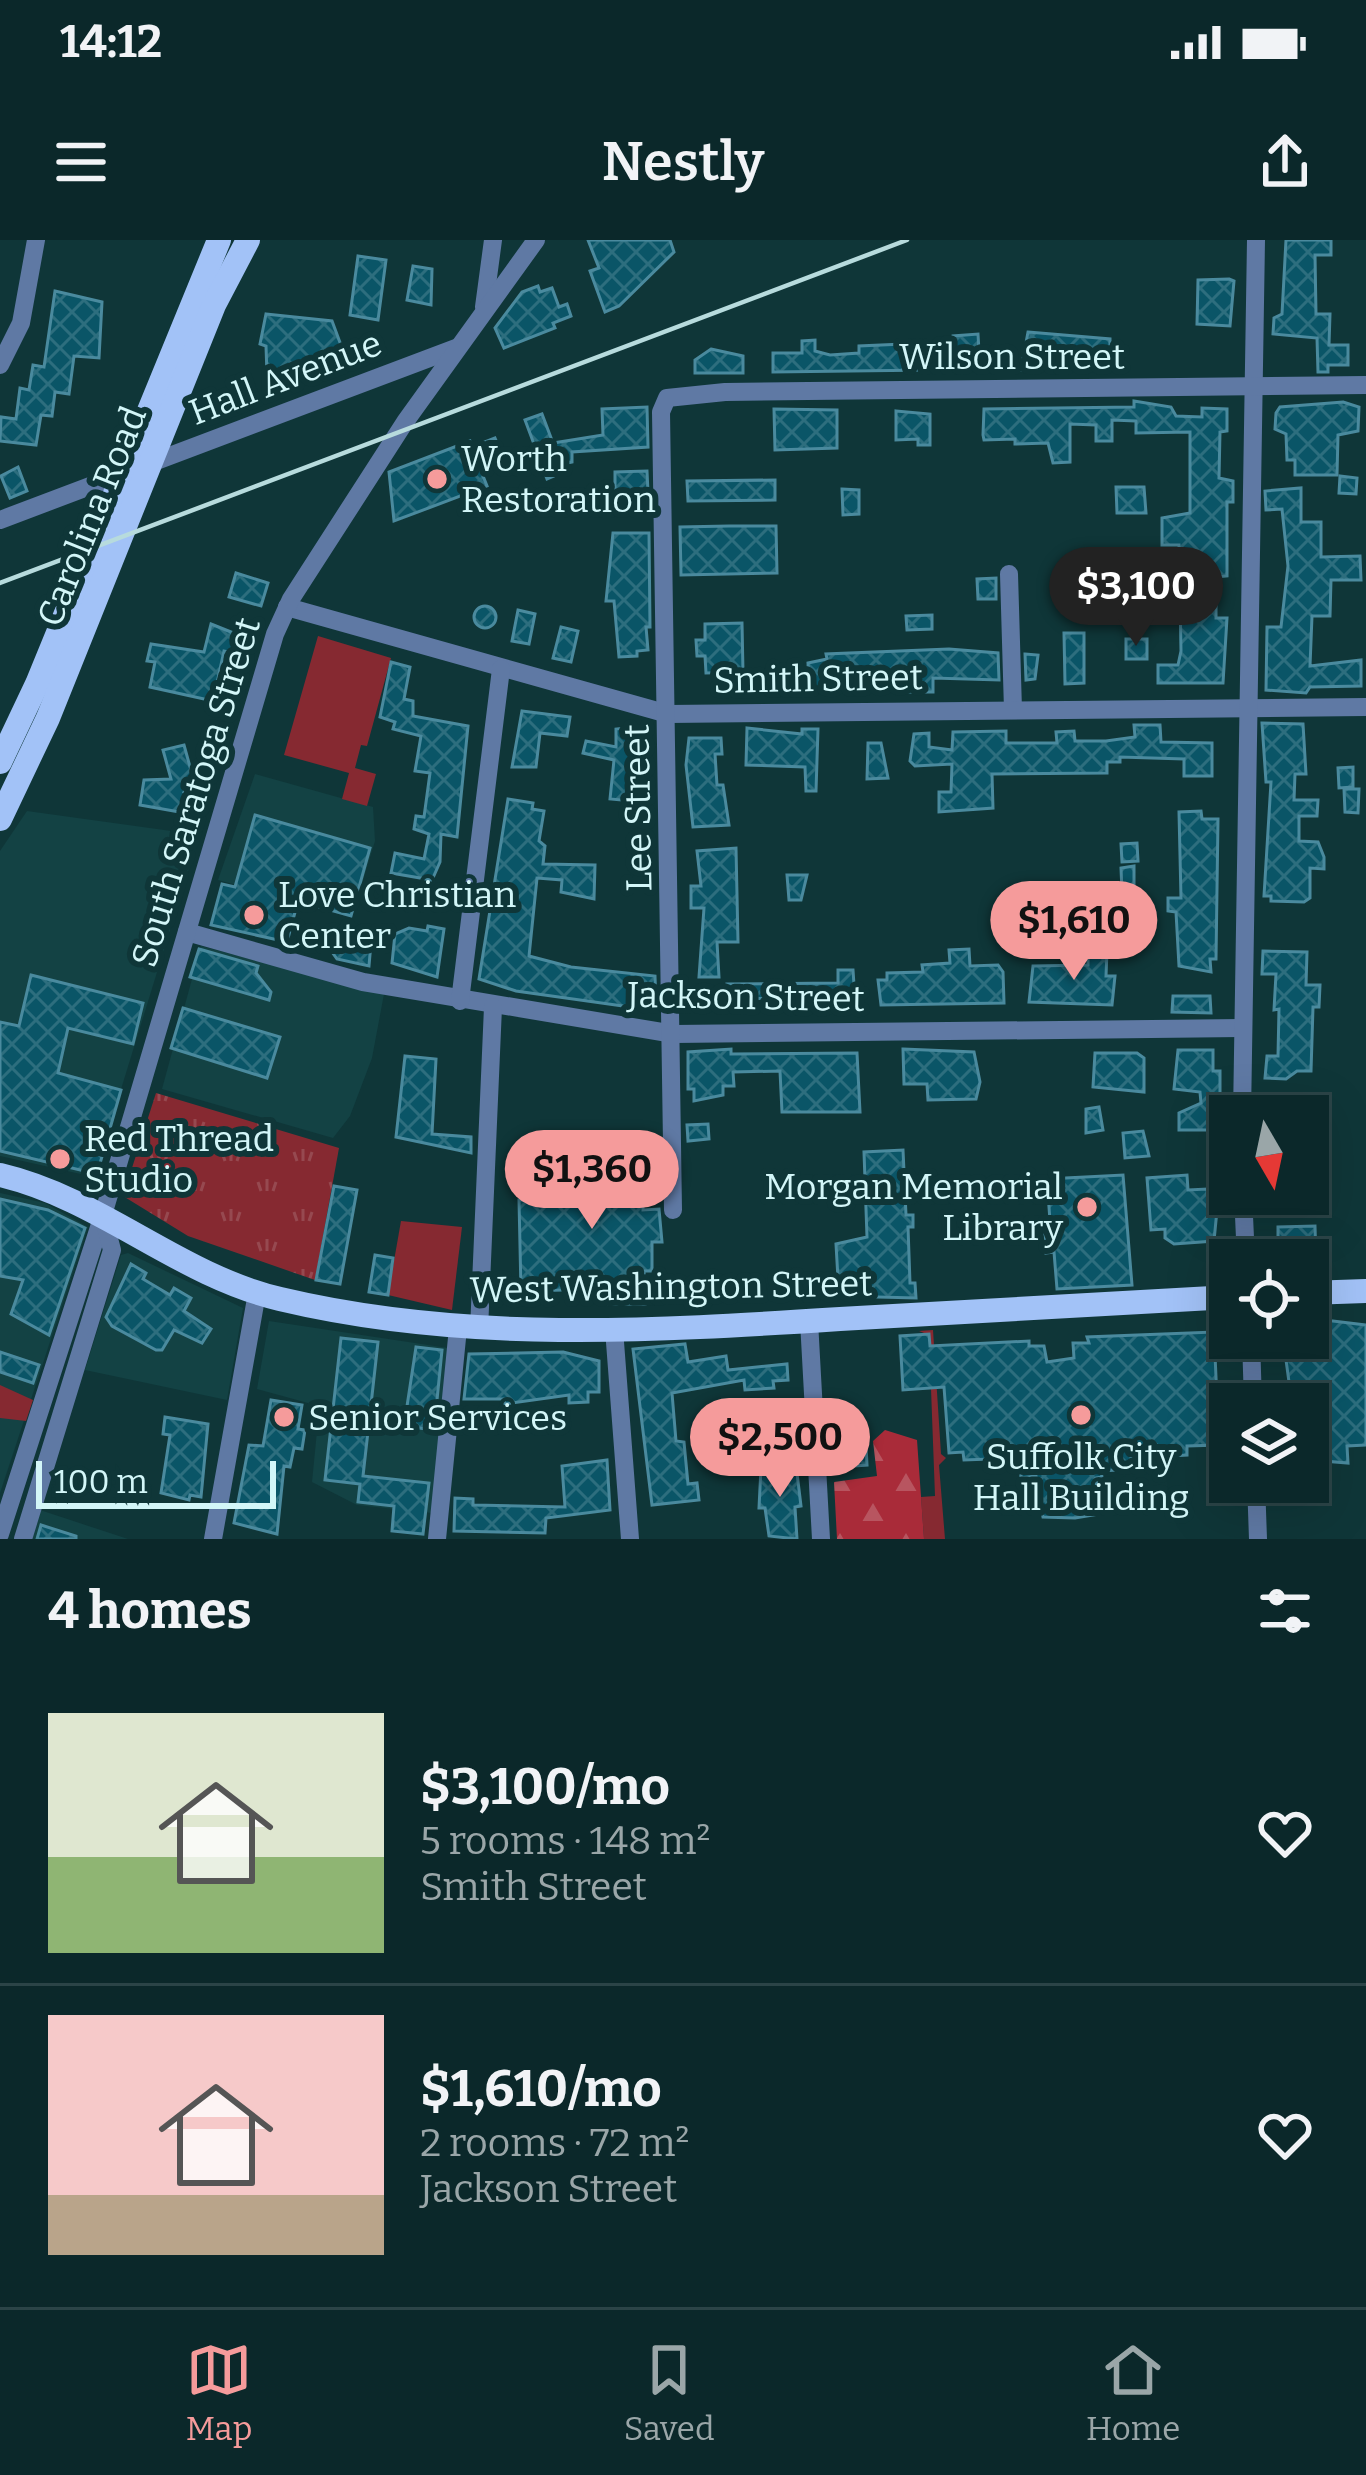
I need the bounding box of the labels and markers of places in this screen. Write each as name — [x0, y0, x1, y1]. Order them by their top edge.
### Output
place label: Worth Restoration — [461, 437, 656, 522]
marker: Worth Restoration — [424, 466, 450, 492]
pin: $3,100 — [1038, 547, 1234, 649]
place label: Love Christian Center — [278, 873, 517, 958]
pin: $1,610 — [976, 881, 1172, 983]
marker: Love Christian Center — [241, 902, 267, 928]
place label: Red Thread Studio — [84, 1117, 274, 1202]
pin: $1,360 — [494, 1130, 690, 1232]
marker: Red Thread Studio — [47, 1146, 73, 1172]
place label: Morgan Memorial Library — [764, 1165, 1064, 1250]
marker: Morgan Memorial Library — [1074, 1194, 1100, 1220]
place label: Senior Services — [308, 1396, 567, 1440]
pin: $2,500 — [682, 1398, 878, 1500]
marker: Suffolk City Hall Building — [1068, 1402, 1094, 1428]
marker: Senior Services — [271, 1404, 297, 1430]
place label: Suffolk City Hall Building — [973, 1435, 1189, 1520]

